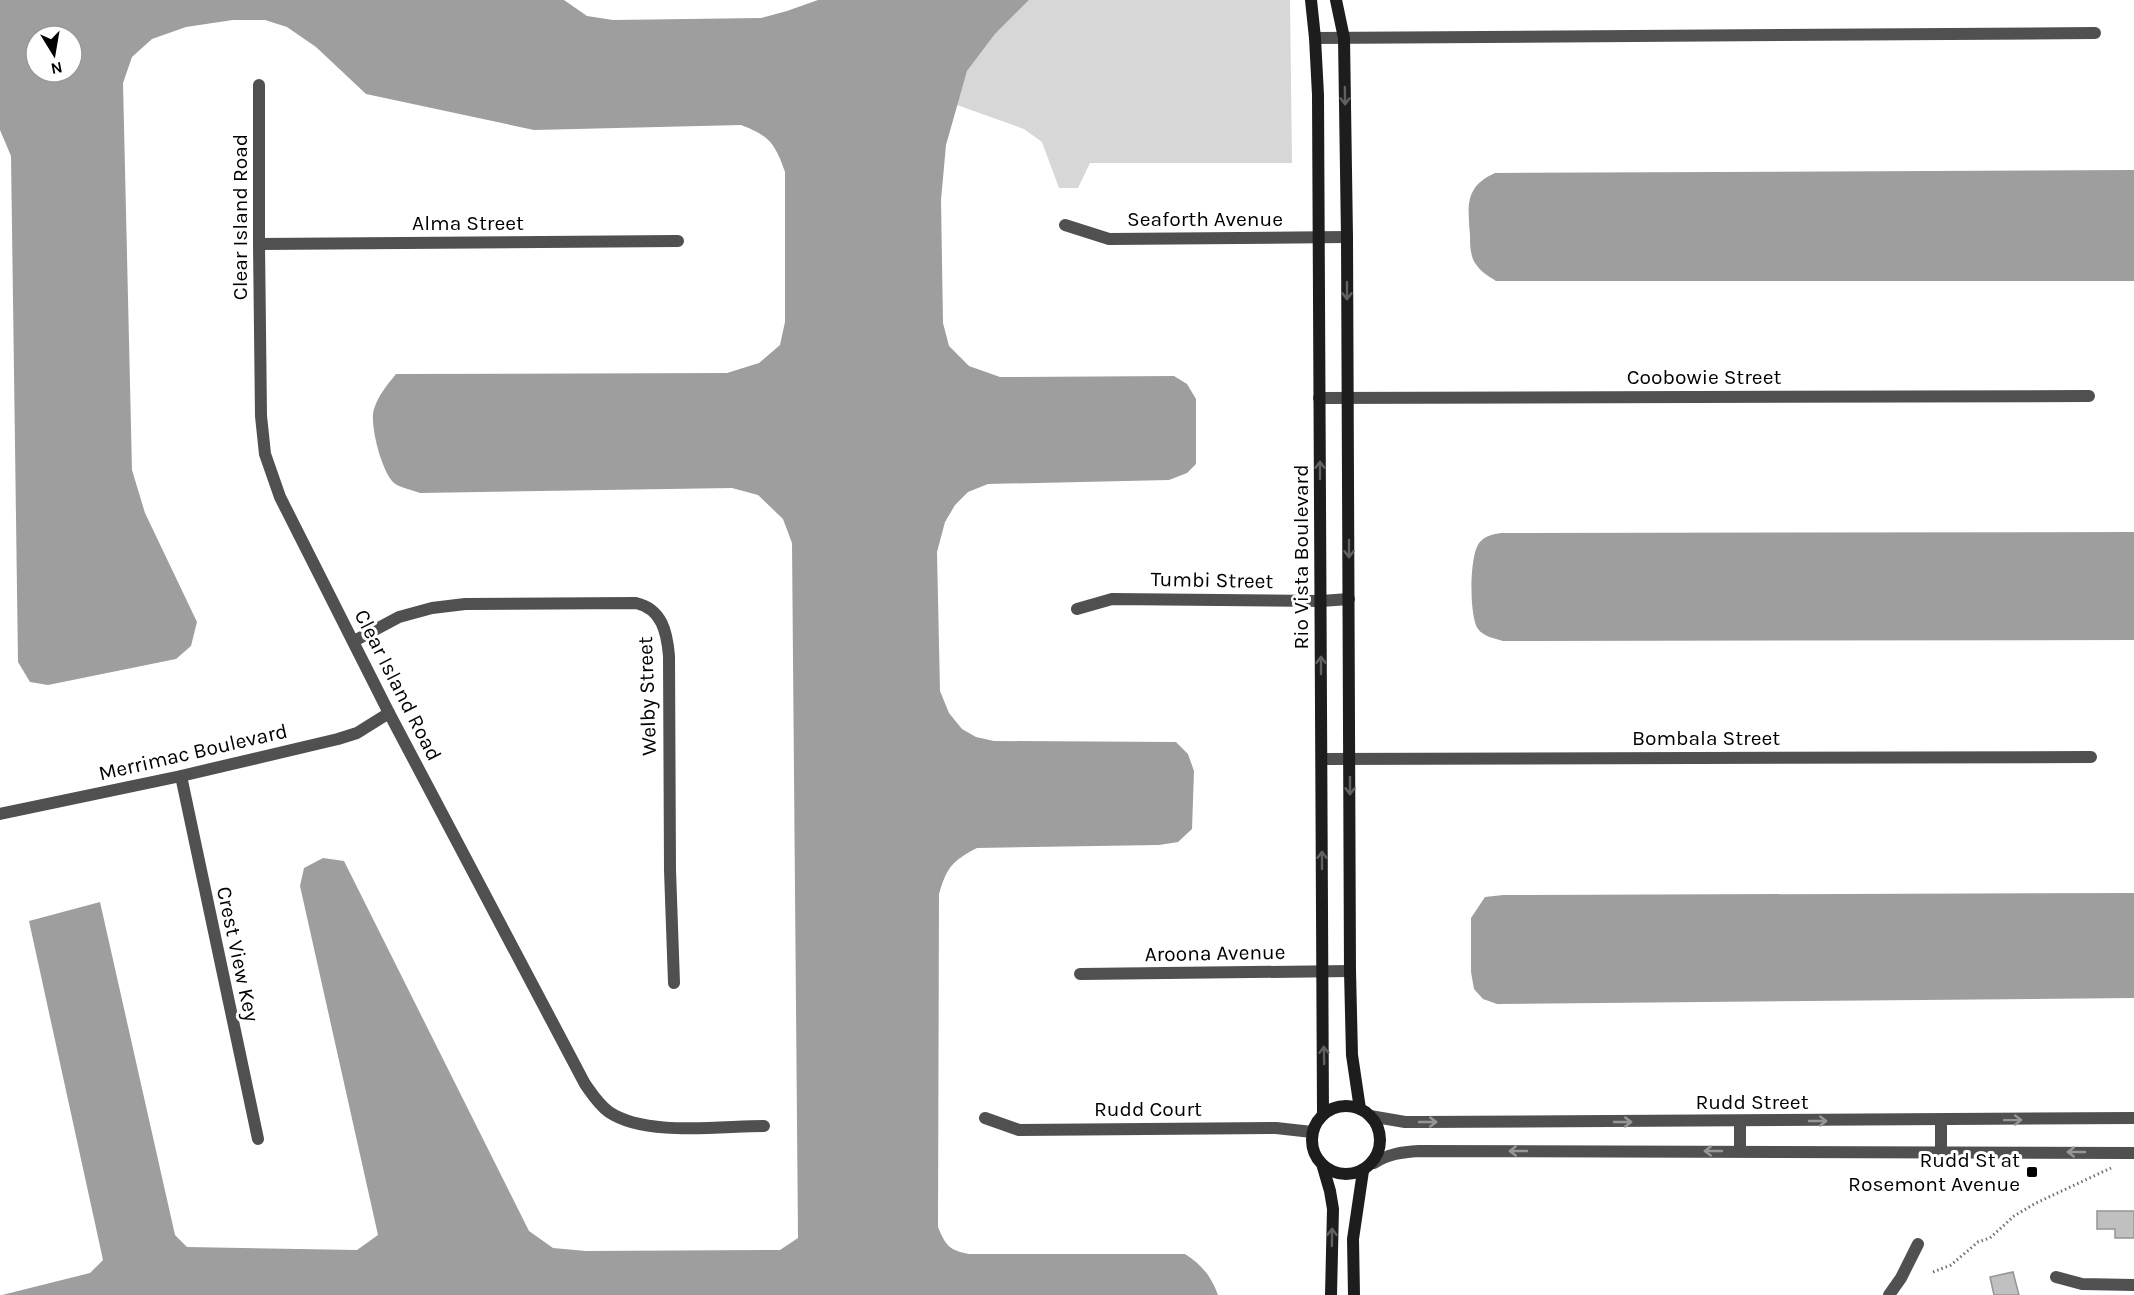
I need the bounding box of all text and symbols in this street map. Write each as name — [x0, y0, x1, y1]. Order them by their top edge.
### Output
north arrow — [24, 24, 84, 84]
text: N — [49, 58, 64, 79]
one-way arrow — [1339, 86, 1350, 106]
street label: Clear Island Road — [228, 134, 252, 300]
street label: Seaforth Avenue — [1127, 207, 1283, 231]
street label: Alma Street — [412, 211, 524, 235]
one-way arrow — [1341, 281, 1353, 301]
street label: Coobowie Street — [1627, 365, 1781, 389]
one-way arrow — [1314, 461, 1326, 481]
street label: Rio Vista Boulevard — [1289, 464, 1313, 650]
one-way arrow — [1343, 539, 1355, 559]
street label: Tumbi Street — [1150, 567, 1274, 593]
street label: Clear Island Road — [350, 605, 446, 765]
street label: Welby Street — [633, 636, 661, 756]
one-way arrow — [1315, 656, 1327, 676]
street label: Merrimac Boulevard — [96, 719, 290, 785]
street label: Bombala Street — [1632, 726, 1780, 750]
one-way arrow — [1344, 776, 1356, 796]
one-way arrow — [1316, 851, 1328, 871]
street label: Crest View Key — [212, 884, 264, 1024]
street label: Aroona Avenue — [1144, 940, 1286, 966]
one-way arrow — [1318, 1046, 1330, 1066]
street label: Rudd Street — [1695, 1090, 1809, 1114]
street label: Rudd Court — [1094, 1097, 1202, 1121]
one-way arrow — [2003, 1114, 2023, 1126]
one-way arrow — [1808, 1115, 1828, 1127]
one-way arrow — [1418, 1116, 1438, 1128]
one-way arrow — [1613, 1116, 1633, 1128]
one-way arrow — [1508, 1145, 1528, 1157]
one-way arrow — [1703, 1145, 1723, 1157]
one-way arrow — [2066, 1146, 2086, 1158]
place label: Rudd St at Rosemont Avenue — [1848, 1148, 2020, 1196]
marker: Rudd St at Rosemont Avenue — [2025, 1165, 2039, 1179]
one-way arrow — [1326, 1227, 1338, 1247]

